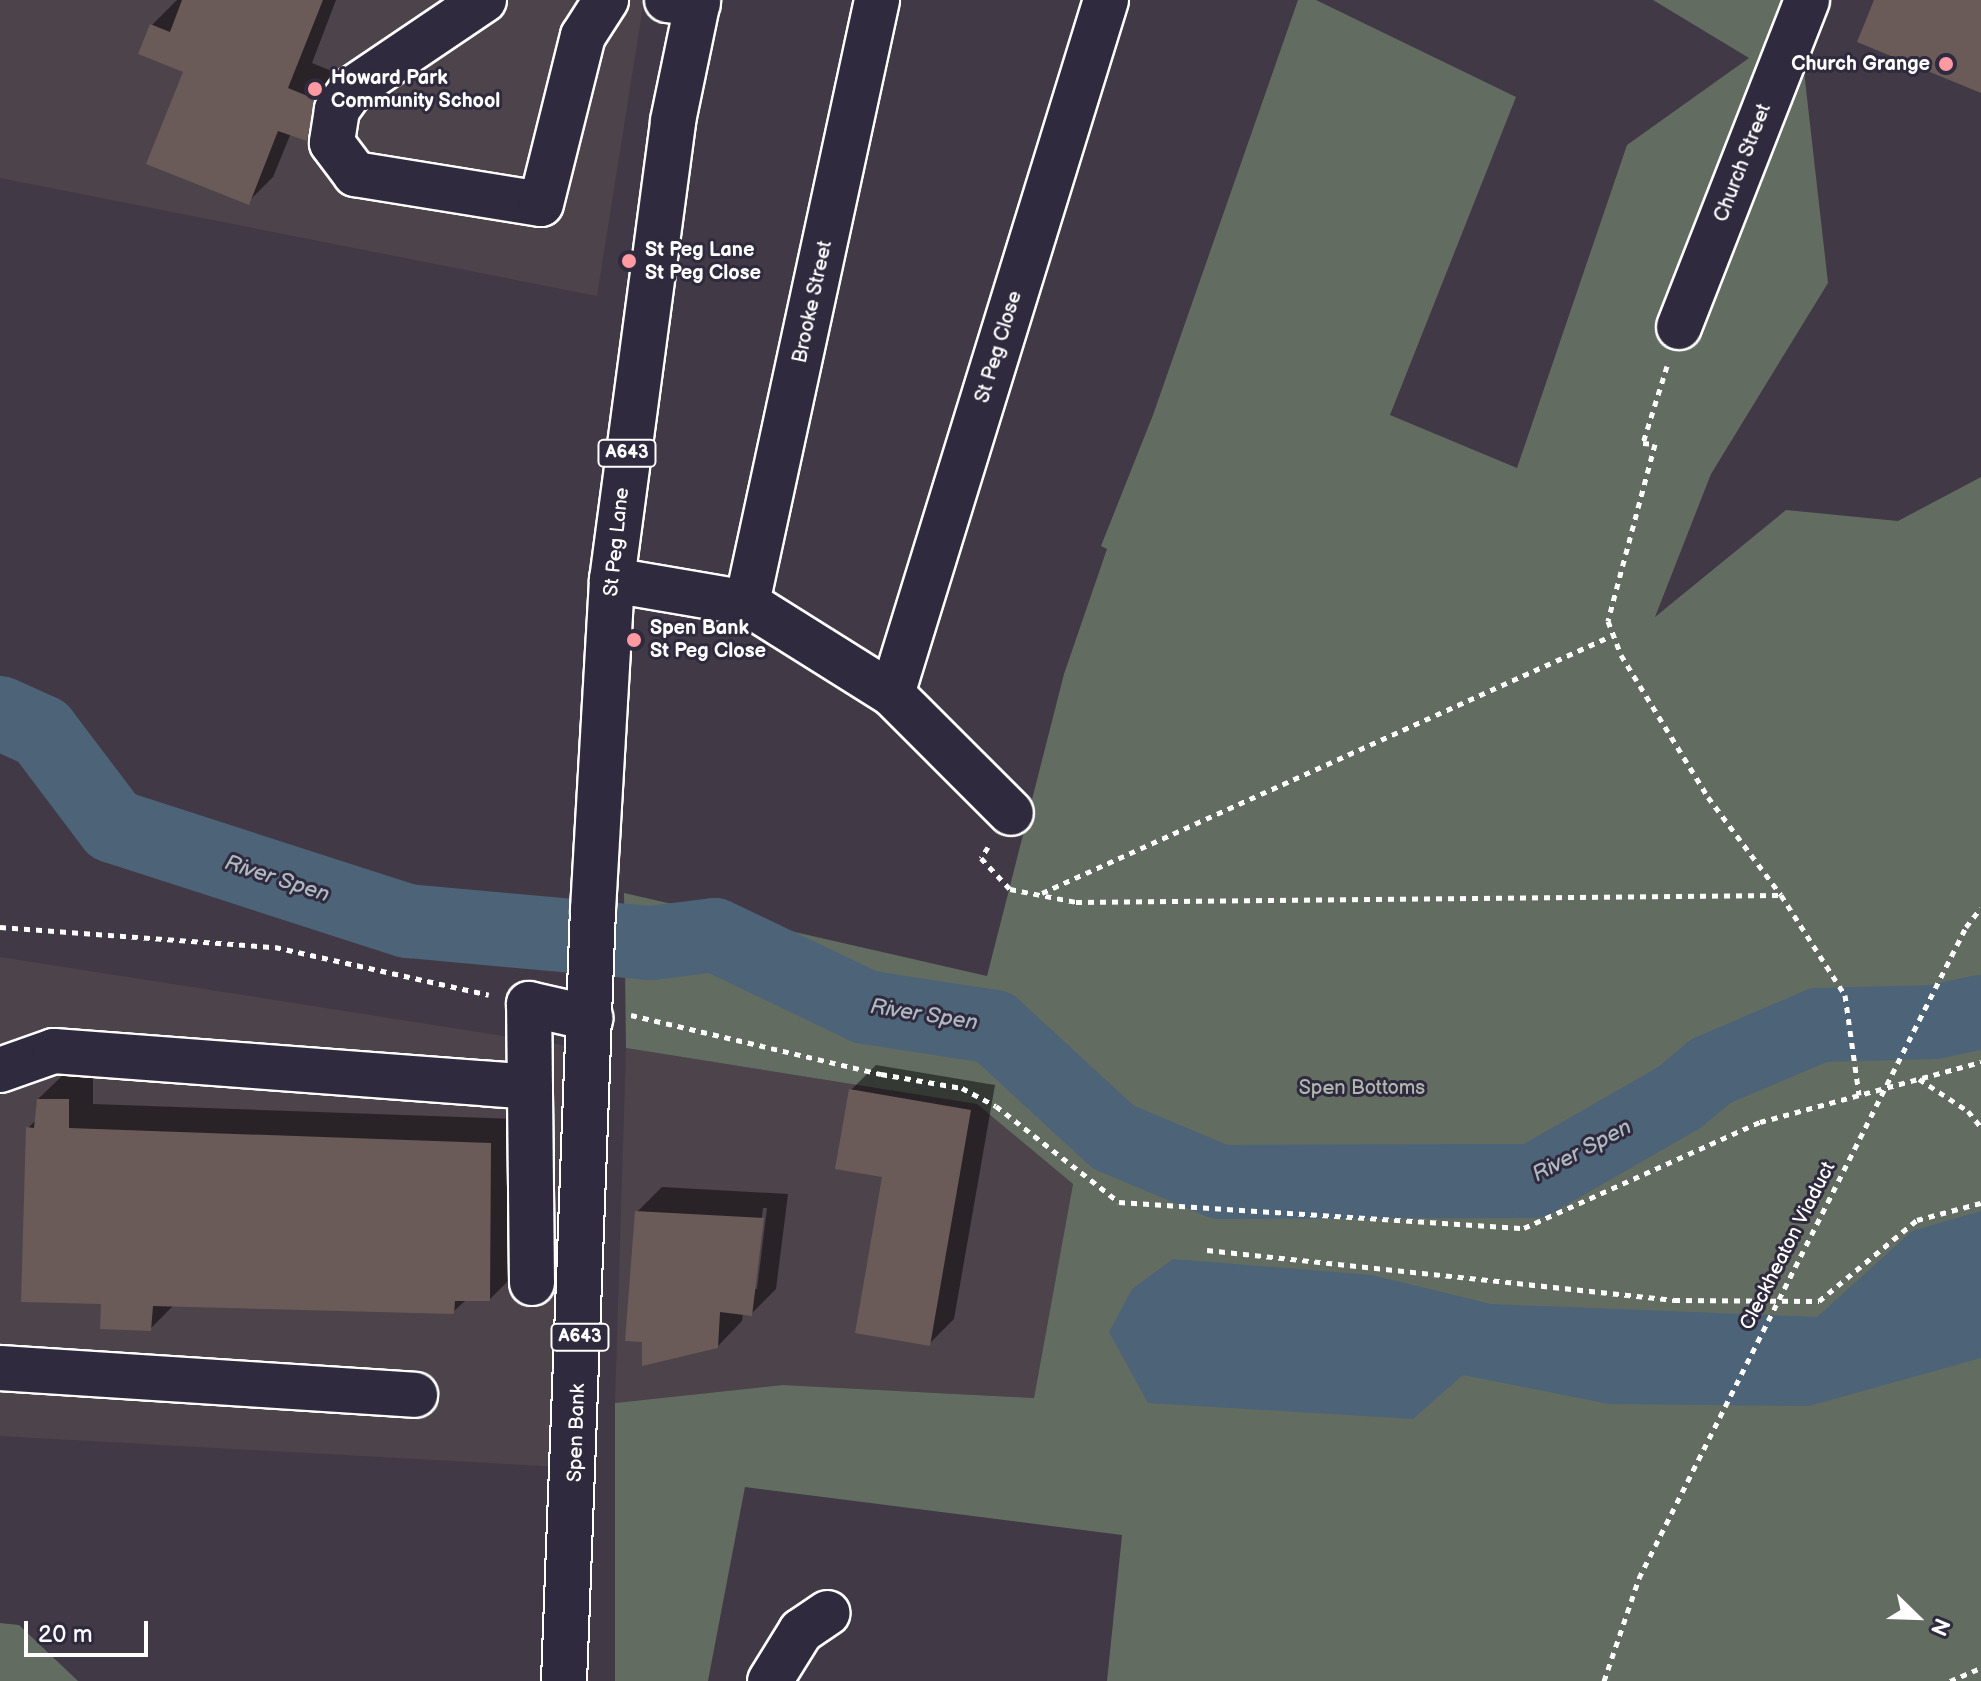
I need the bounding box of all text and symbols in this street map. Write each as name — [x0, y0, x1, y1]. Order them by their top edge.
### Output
place label: Church Grange — [1791, 52, 1930, 76]
marker: Church Grange — [1937, 55, 1955, 73]
place label: Howard Park Community School — [331, 66, 501, 113]
marker: Howard Park Community School — [306, 80, 324, 98]
street label: Church Street — [1709, 100, 1777, 226]
place label: St Peg Lane St Peg Close — [645, 238, 761, 285]
street label: Brooke Street — [788, 238, 838, 366]
marker: St Peg Lane St Peg Close — [620, 252, 638, 270]
street label: St Peg Close — [971, 288, 1027, 406]
road number: A643 — [597, 439, 657, 467]
street label: St Peg Lane — [599, 486, 635, 598]
place label: Spen Bank St Peg Close — [650, 616, 766, 663]
marker: Spen Bank St Peg Close — [625, 631, 643, 649]
water label: River Spen — [221, 850, 333, 908]
water label: River Spen — [868, 993, 980, 1037]
park label: Spen Bottoms — [1299, 1076, 1425, 1100]
water label: River Spen — [1528, 1114, 1636, 1188]
street label: Cleckheaton Viaduct — [1735, 1158, 1841, 1334]
road number: A643 — [550, 1323, 610, 1351]
street label: Spen Bank — [563, 1383, 591, 1483]
north arrow — [1877, 1577, 1957, 1657]
scale bar — [28, 1605, 152, 1655]
text: N — [1924, 1614, 1955, 1639]
text: 20 m — [38, 1620, 93, 1649]

